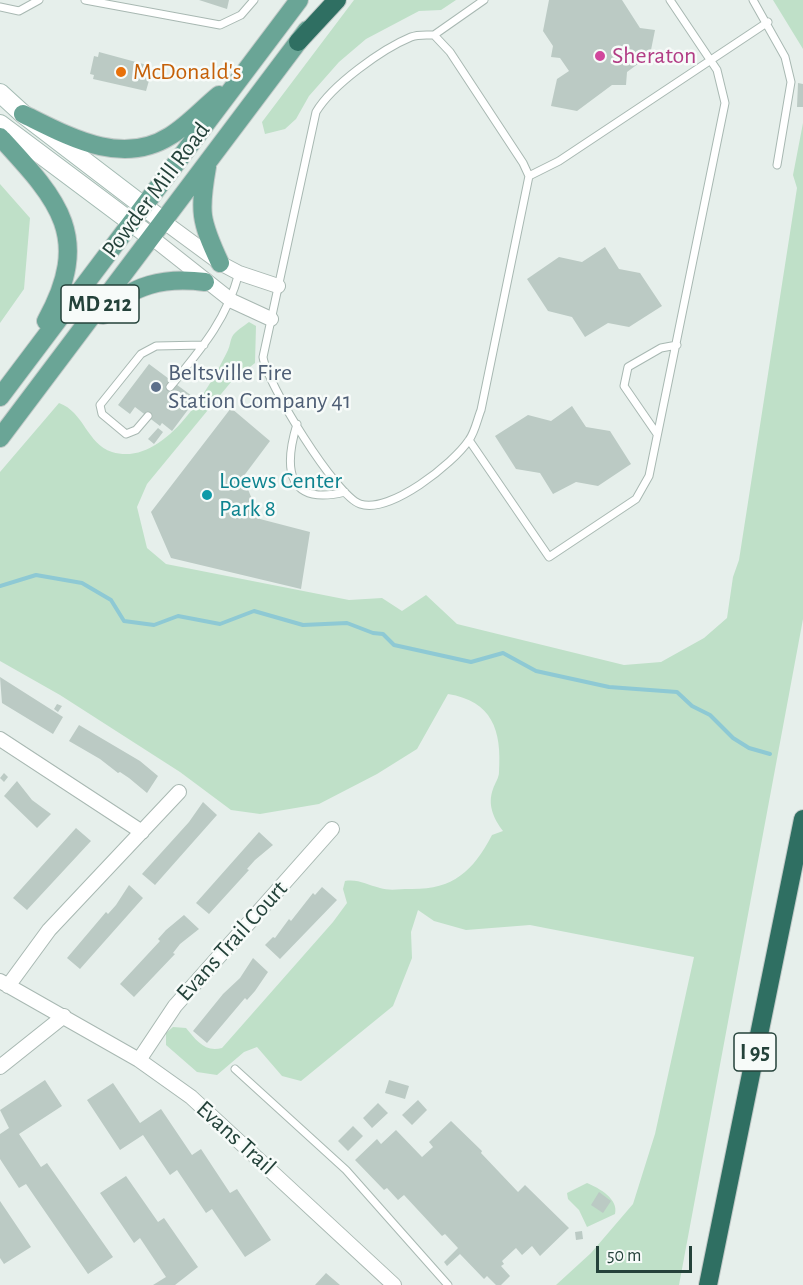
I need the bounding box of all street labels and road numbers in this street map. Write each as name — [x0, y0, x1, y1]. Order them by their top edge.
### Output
street label: Powder Mill Road — [96, 117, 216, 263]
road number: MD 212 — [61, 285, 139, 323]
street label: Evans Trail Court — [170, 875, 294, 1007]
road number: I 95 — [734, 1033, 776, 1071]
street label: Evans Trail — [190, 1095, 282, 1181]

